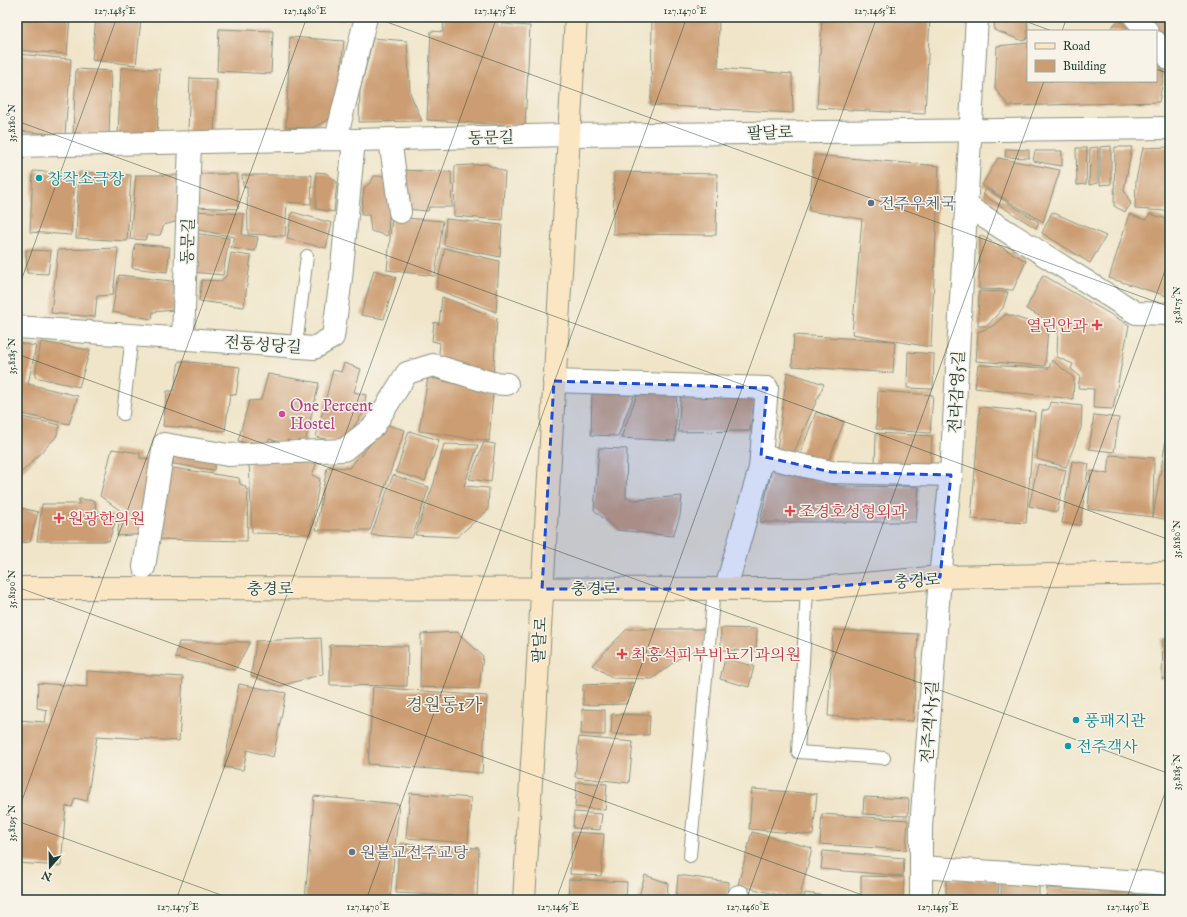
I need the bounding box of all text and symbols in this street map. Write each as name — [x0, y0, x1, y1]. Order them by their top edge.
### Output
text: 127.1485°E — [94, 5, 136, 18]
text: 127.1480°E — [284, 5, 326, 18]
text: 127.1475°E — [474, 5, 516, 18]
text: 127.1470°E — [663, 5, 707, 18]
text: 127.1465°E — [854, 5, 896, 18]
legend — [1027, 30, 1157, 82]
text: Road — [1063, 39, 1091, 54]
text: Building — [1063, 59, 1107, 74]
text: 35.8180°N — [6, 104, 19, 142]
street label: 팔달로 — [747, 124, 794, 144]
street label: 동문길 — [468, 129, 514, 149]
place label: 창작소극장 — [47, 170, 125, 190]
marker: 창작소극장 — [34, 173, 44, 183]
place label: 전주우체국 — [879, 195, 957, 215]
marker: 전주우체국 — [866, 198, 876, 208]
street label: 동문길 — [178, 218, 200, 265]
text: 35.8175°N — [1171, 286, 1184, 324]
place label: 열린안과 — [1026, 317, 1089, 337]
marker: 열린안과 — [1091, 319, 1103, 331]
street label: 전동성당길 — [224, 333, 302, 359]
text: 35.8185°N — [6, 337, 19, 374]
street label: 전라감영5길 — [946, 350, 970, 434]
place label: One Percent Hostel — [290, 397, 374, 435]
marker: One Percent Hostel — [277, 409, 287, 419]
place label: 조경호성형외과 — [799, 503, 908, 523]
marker: 조경호성형외과 — [784, 505, 796, 517]
place label: 원광한의원 — [68, 510, 145, 530]
marker: 원광한의원 — [53, 512, 65, 524]
text: 35.8180°N — [1171, 520, 1184, 558]
text: 35.8190°N — [6, 570, 19, 608]
street label: 충경로 — [893, 570, 942, 594]
street label: 충경로 — [247, 580, 294, 600]
street label: 충경로 — [571, 580, 618, 600]
street label: 팔달로 — [530, 616, 552, 664]
place label: 최홍석피부비뇨기과의원 — [631, 646, 801, 666]
marker: 최홍석피부비뇨기과의원 — [616, 648, 628, 660]
street label: 전주객사5길 — [918, 680, 944, 764]
district label: 경원동1가 — [406, 695, 483, 718]
place label: 풍패지관 — [1084, 712, 1146, 732]
marker: 풍패지관 — [1071, 715, 1081, 725]
place label: 전주객사 — [1076, 738, 1138, 758]
marker: 전주객사 — [1063, 741, 1073, 751]
text: 35.8185°N — [1171, 753, 1184, 790]
text: 35.8195°N — [6, 804, 19, 841]
place label: 원불교전주교당 — [360, 844, 469, 864]
north arrow — [30, 847, 70, 887]
marker: 원불교전주교당 — [347, 847, 357, 857]
text: N — [40, 867, 55, 884]
text: 127.1475°E — [157, 901, 199, 914]
text: 127.1470°E — [346, 901, 390, 914]
text: 127.1465°E — [537, 901, 579, 914]
text: 127.1460°E — [727, 901, 770, 914]
text: 127.1455°E — [917, 901, 959, 914]
text: 127.1450°E — [1107, 901, 1149, 914]

